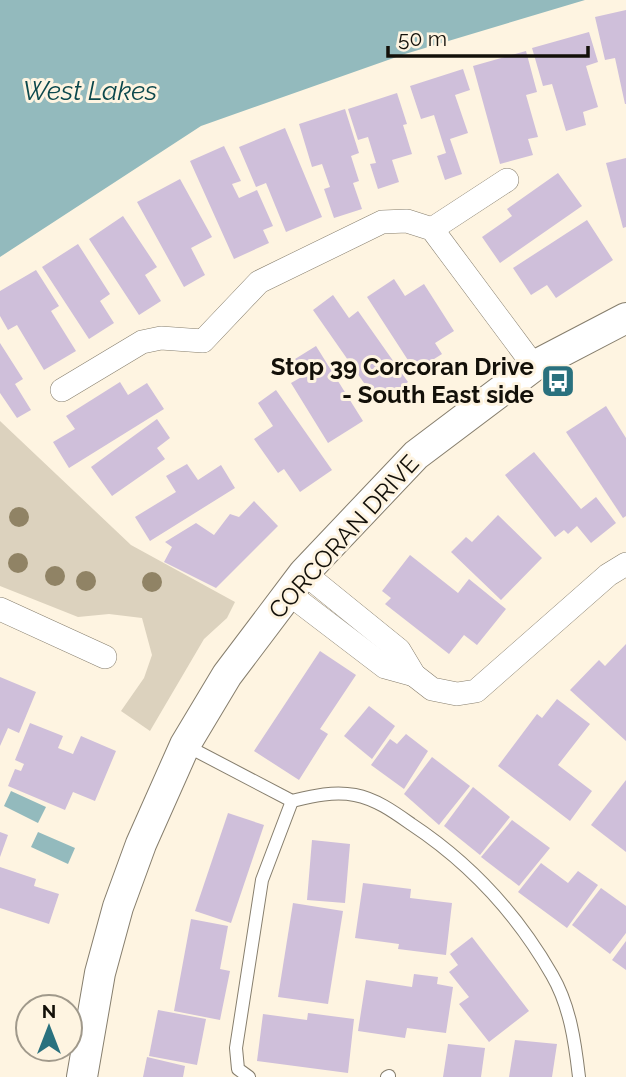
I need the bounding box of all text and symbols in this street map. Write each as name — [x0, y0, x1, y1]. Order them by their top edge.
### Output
scale bar — [388, 14, 588, 58]
text: 50 m — [398, 26, 447, 51]
water label: West Lakes — [23, 76, 157, 106]
place label: Stop 39 Corcoran Drive - South East side — [271, 352, 534, 409]
bus stop icon: Stop 39 Corcoran Drive - South East side — [539, 362, 577, 400]
street label: CORCORAN DRIVE — [262, 449, 425, 625]
north arrow — [14, 993, 84, 1063]
text: N — [42, 1000, 56, 1022]

